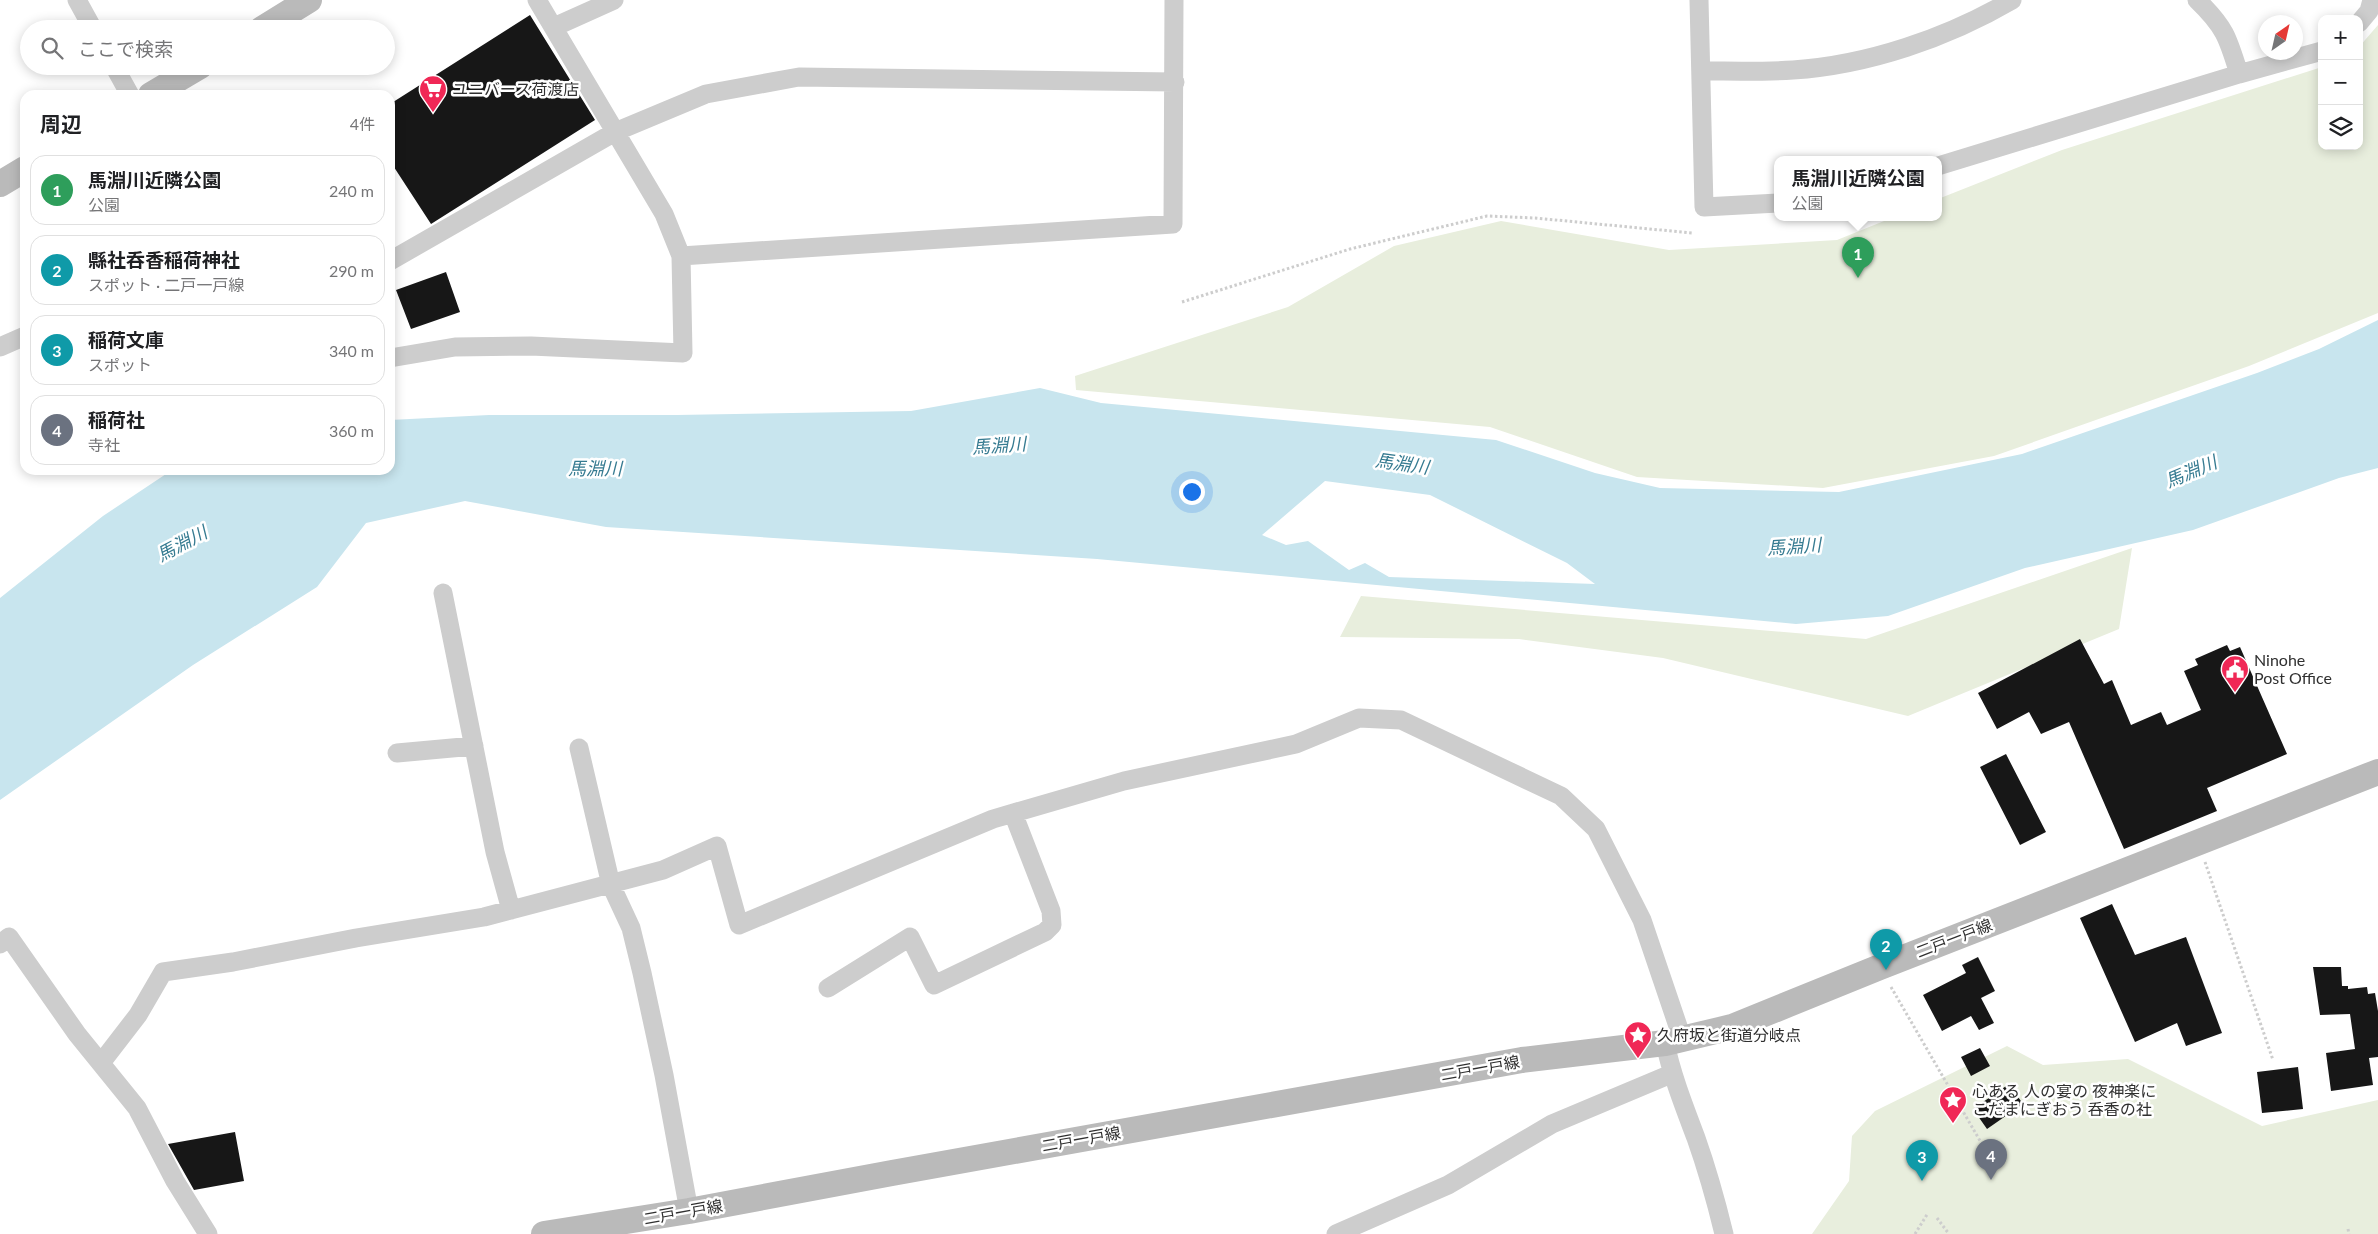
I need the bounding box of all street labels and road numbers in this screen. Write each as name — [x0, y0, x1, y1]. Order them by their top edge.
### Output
street label: 二戸一戸線 — [1913, 914, 1995, 961]
street label: 二戸一戸線 — [1439, 1051, 1521, 1084]
street label: 二戸一戸線 — [1040, 1122, 1122, 1155]
street label: 二戸一戸線 — [642, 1195, 724, 1228]

